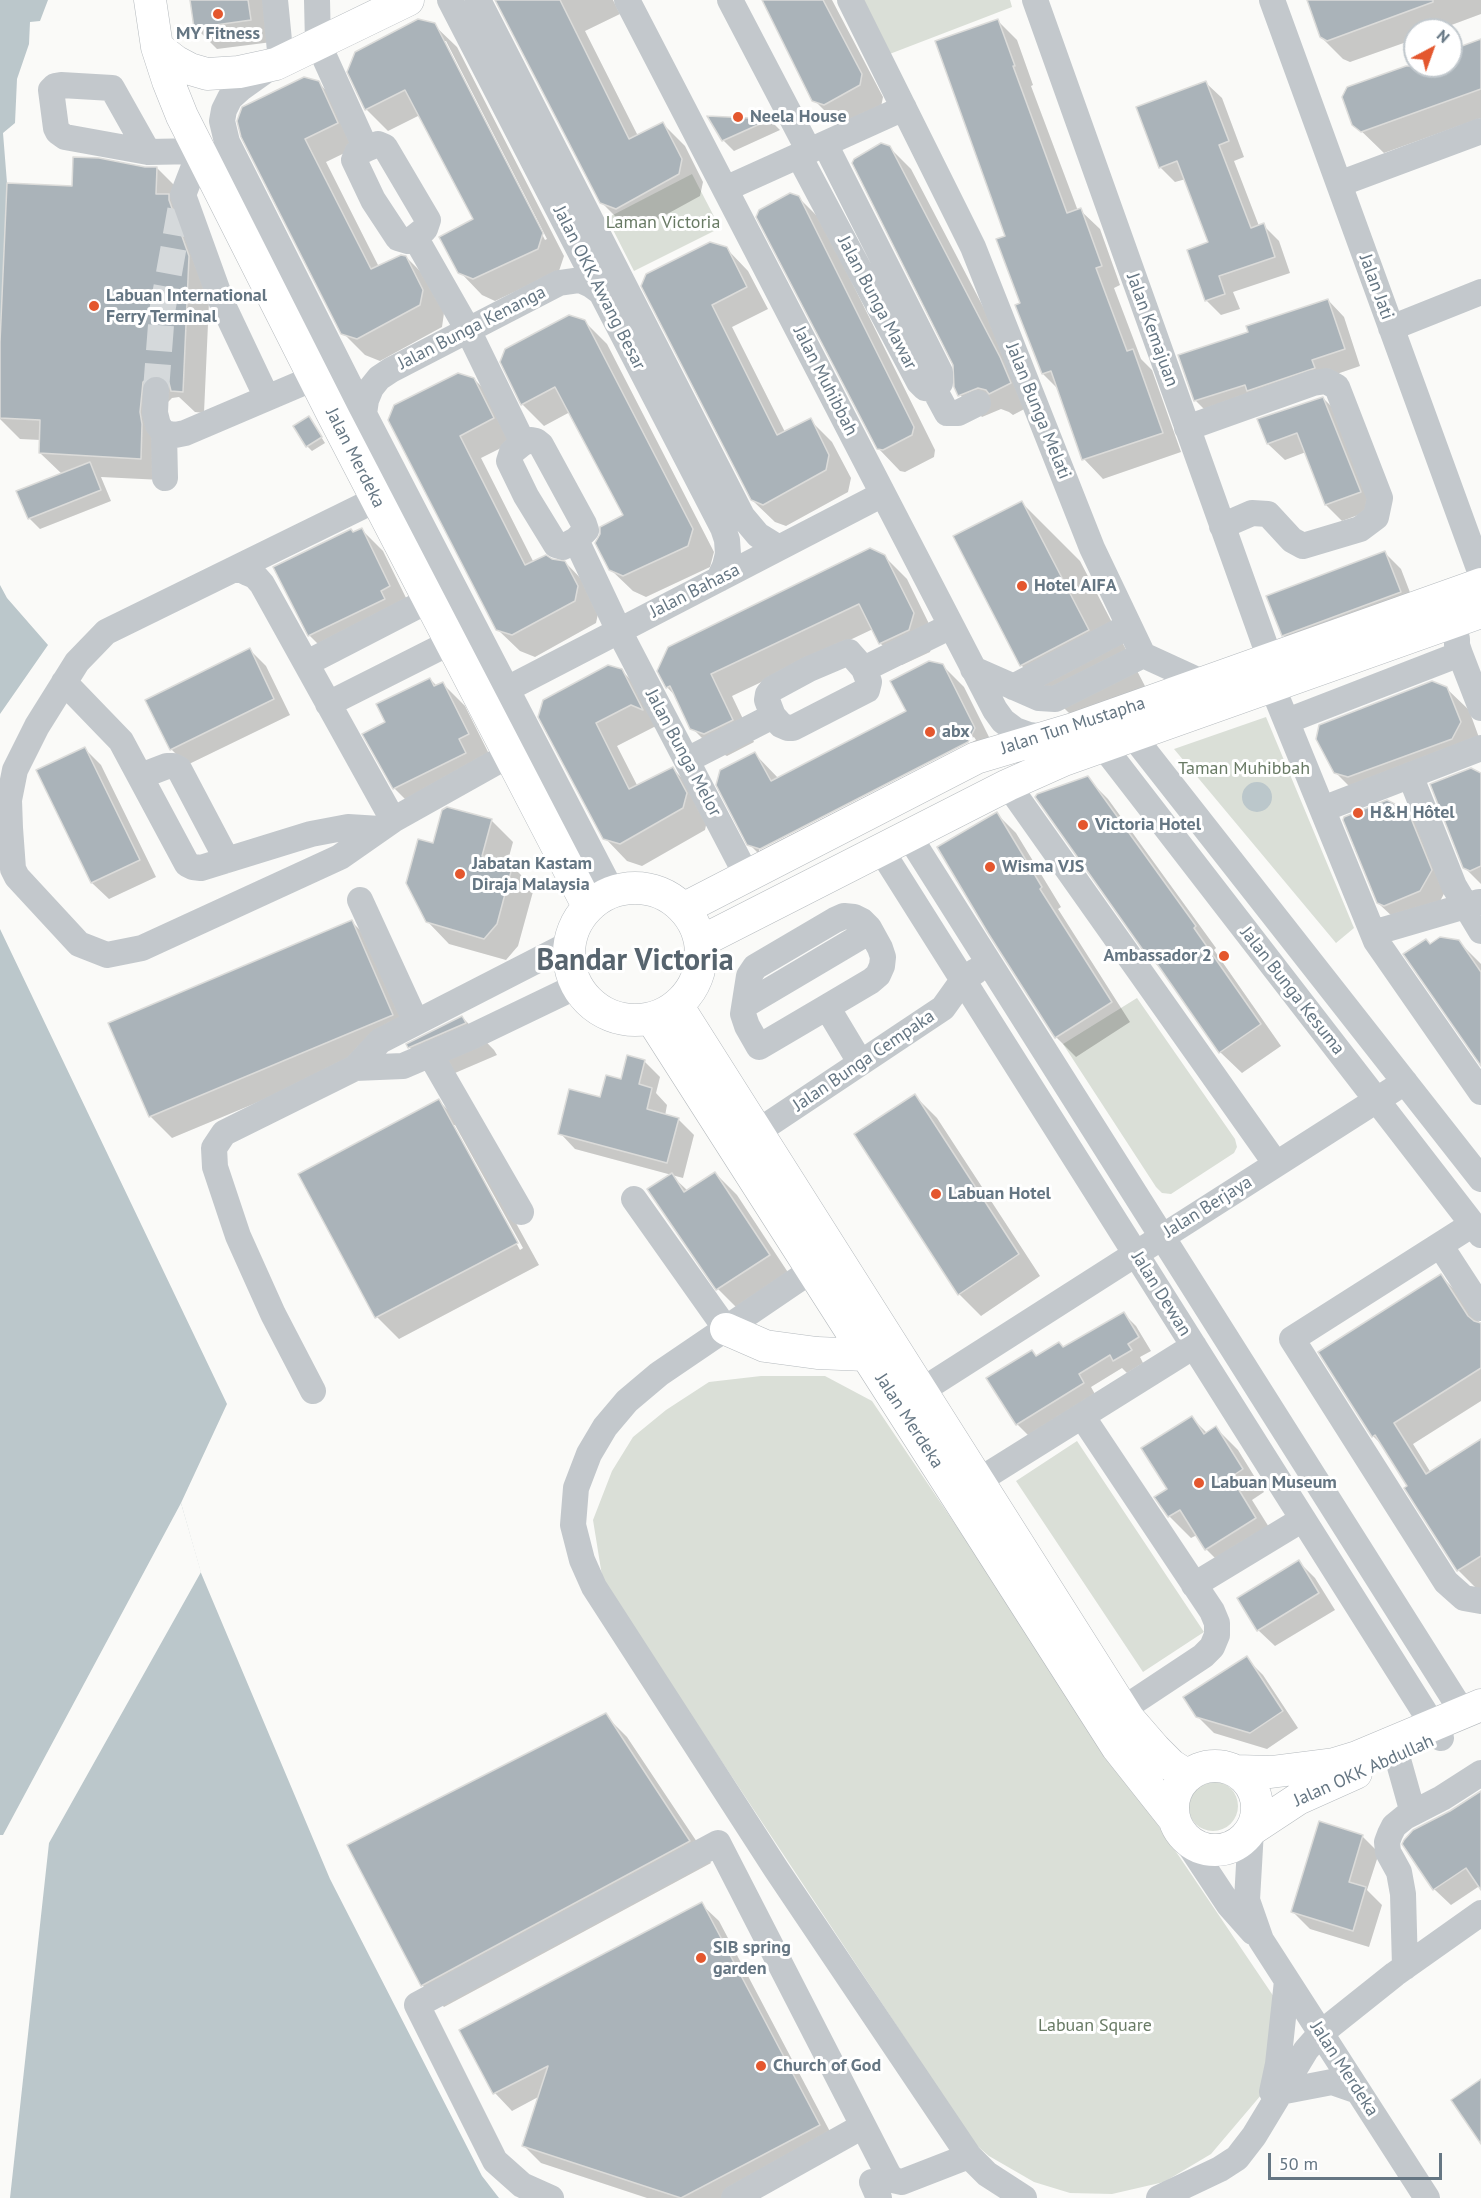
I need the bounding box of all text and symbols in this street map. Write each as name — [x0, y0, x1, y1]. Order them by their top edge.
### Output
marker: MY Fitness — [211, 7, 225, 21]
north arrow — [1403, 18, 1463, 78]
place label: MY Fitness — [176, 23, 260, 45]
text: N — [1433, 25, 1454, 47]
place label: Neela House — [750, 106, 847, 128]
marker: Neela House — [731, 110, 745, 124]
street label: Jalan OKK Awang Besar — [548, 202, 650, 374]
park label: Laman Victoria — [606, 212, 720, 234]
street label: Jalan Bunga Mawar — [833, 233, 921, 373]
street label: Jalan Jati — [1354, 251, 1398, 323]
street label: Jalan Kemajuan — [1121, 270, 1183, 390]
street label: Jalan Bunga Kenanga — [395, 281, 549, 375]
place label: Labuan International Ferry Terminal — [106, 285, 267, 328]
marker: Labuan International Ferry Terminal — [87, 299, 101, 313]
street label: Jalan Muhibbah — [788, 323, 862, 439]
street label: Jalan Bunga Melati — [1001, 340, 1075, 482]
street label: Jalan Merdeka — [321, 405, 389, 511]
street label: Jalan Bahasa — [647, 559, 743, 623]
place label: Hotel AIFA — [1034, 575, 1117, 597]
marker: Hotel AIFA — [1015, 579, 1029, 593]
street label: Jalan Bunga Melor — [640, 686, 726, 820]
street label: Jalan Tun Mustapha — [998, 692, 1148, 760]
place label: abx — [942, 721, 970, 743]
marker: abx — [923, 725, 937, 739]
park label: Taman Muhibbah — [1178, 758, 1310, 780]
place label: H&H Hôtel — [1370, 802, 1455, 824]
marker: H&H Hôtel — [1351, 806, 1365, 820]
place label: Victoria Hotel — [1095, 814, 1201, 836]
marker: Victoria Hotel — [1076, 818, 1090, 832]
place label: Jabatan Kastam Diraja Malaysia — [472, 853, 592, 896]
place label: Wisma VJS — [1002, 856, 1084, 878]
marker: Wisma VJS — [983, 860, 997, 874]
marker: Jabatan Kastam Diraja Malaysia — [453, 867, 467, 881]
street label: Jalan Bunga Kesuma — [1235, 923, 1349, 1059]
district label: Bandar Victoria — [536, 943, 734, 979]
place label: Ambassador 2 — [1103, 945, 1212, 967]
marker: Ambassador 2 — [1217, 949, 1231, 963]
street label: Jalan Bunga Cempaka — [789, 1006, 939, 1116]
street label: Jalan Berjaya — [1160, 1171, 1256, 1243]
place label: Labuan Hotel — [948, 1183, 1051, 1205]
marker: Labuan Hotel — [929, 1187, 943, 1201]
street label: Jalan Dewan — [1126, 1248, 1196, 1340]
street label: Jalan Merdeka — [870, 1369, 948, 1473]
place label: Labuan Museum — [1211, 1472, 1337, 1494]
marker: Labuan Museum — [1192, 1476, 1206, 1490]
street label: Jalan OKK Abdullah — [1291, 1730, 1437, 1812]
place label: SIB spring garden — [713, 1937, 791, 1980]
marker: SIB spring garden — [694, 1951, 708, 1965]
park label: Labuan Square — [1038, 2015, 1152, 2037]
street label: Jalan Merdeka — [1305, 2017, 1383, 2121]
place label: Church of God — [773, 2055, 881, 2077]
marker: Church of God — [754, 2059, 768, 2073]
scale bar — [1271, 2141, 1445, 2179]
text: 50 m — [1279, 2152, 1318, 2175]

